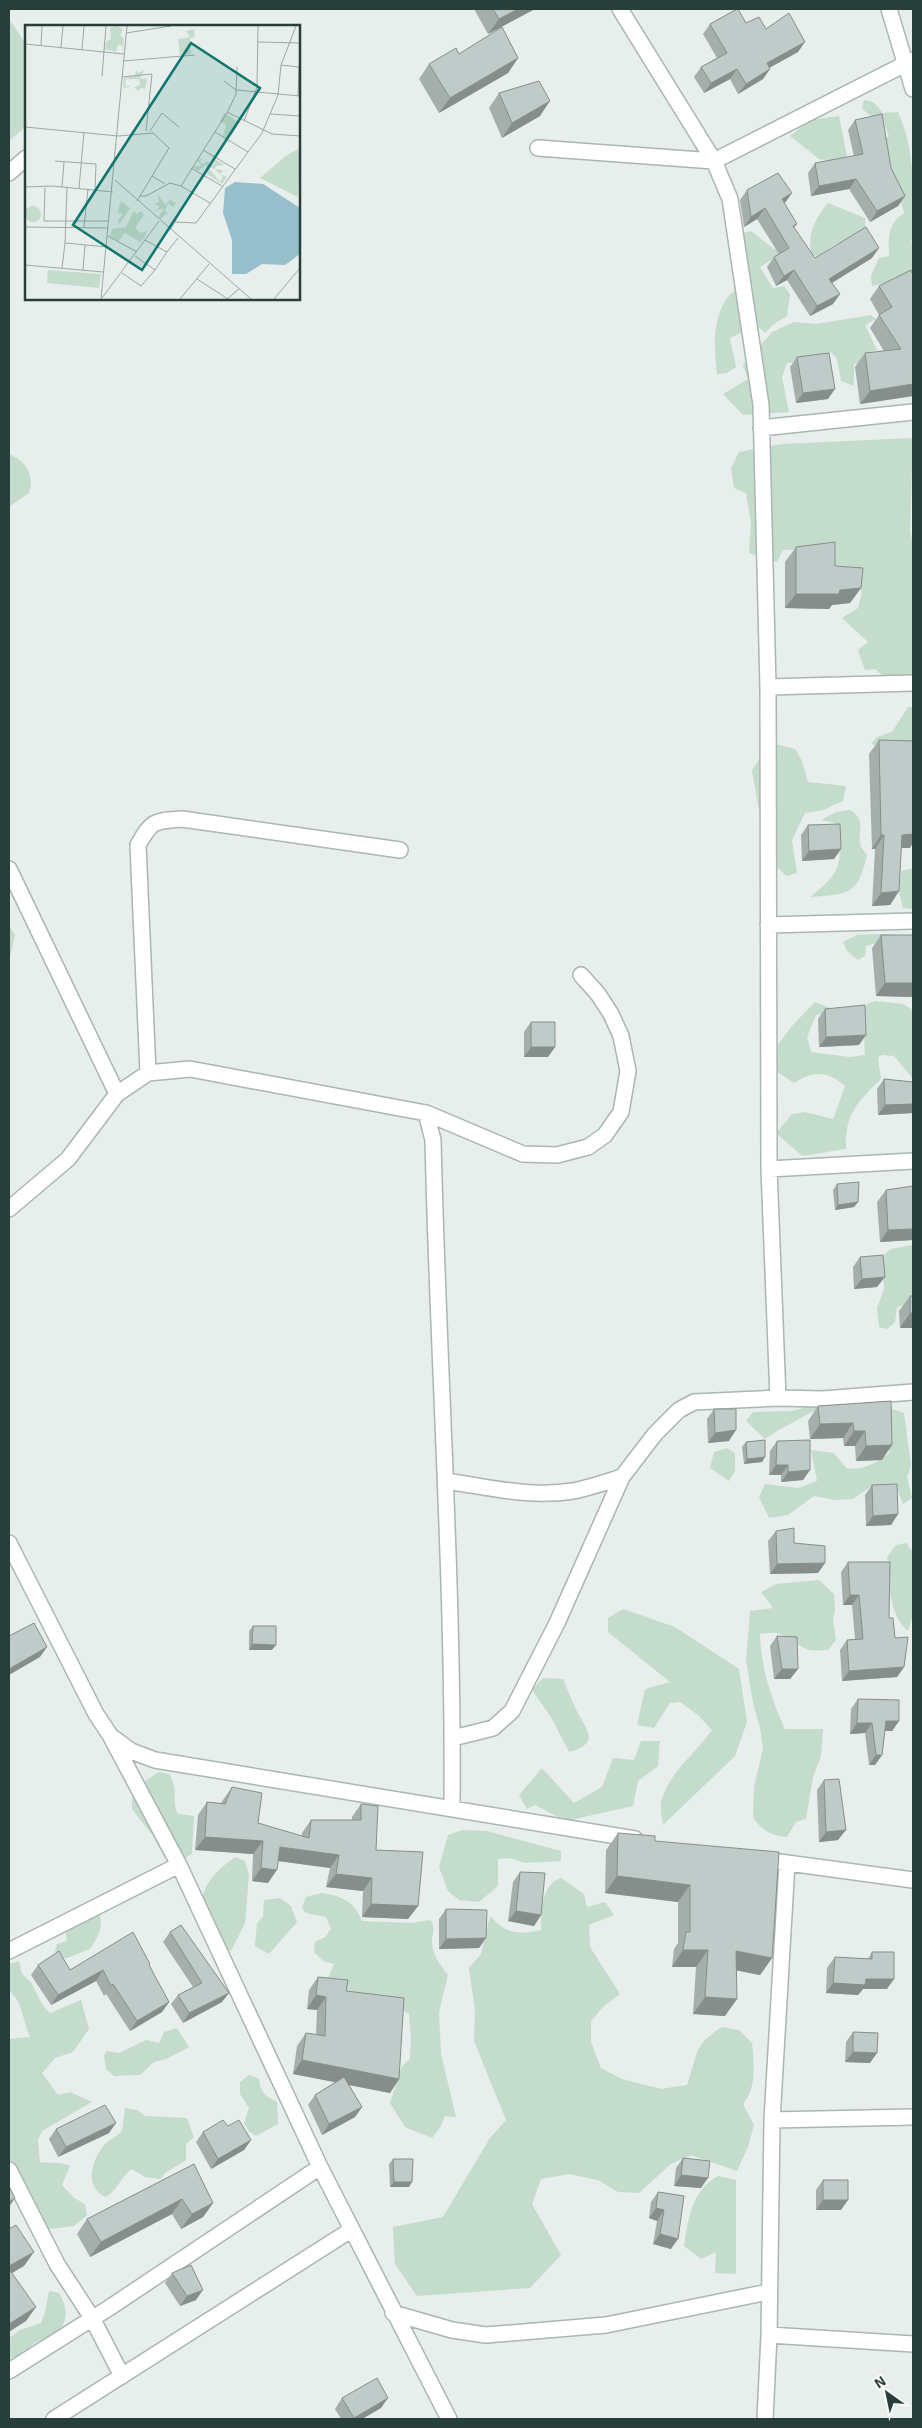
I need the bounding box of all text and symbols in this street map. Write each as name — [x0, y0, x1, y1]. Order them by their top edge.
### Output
inset map — [25, 25, 300, 300]
north arrow — [862, 2368, 912, 2418]
text: N — [871, 2372, 889, 2392]

